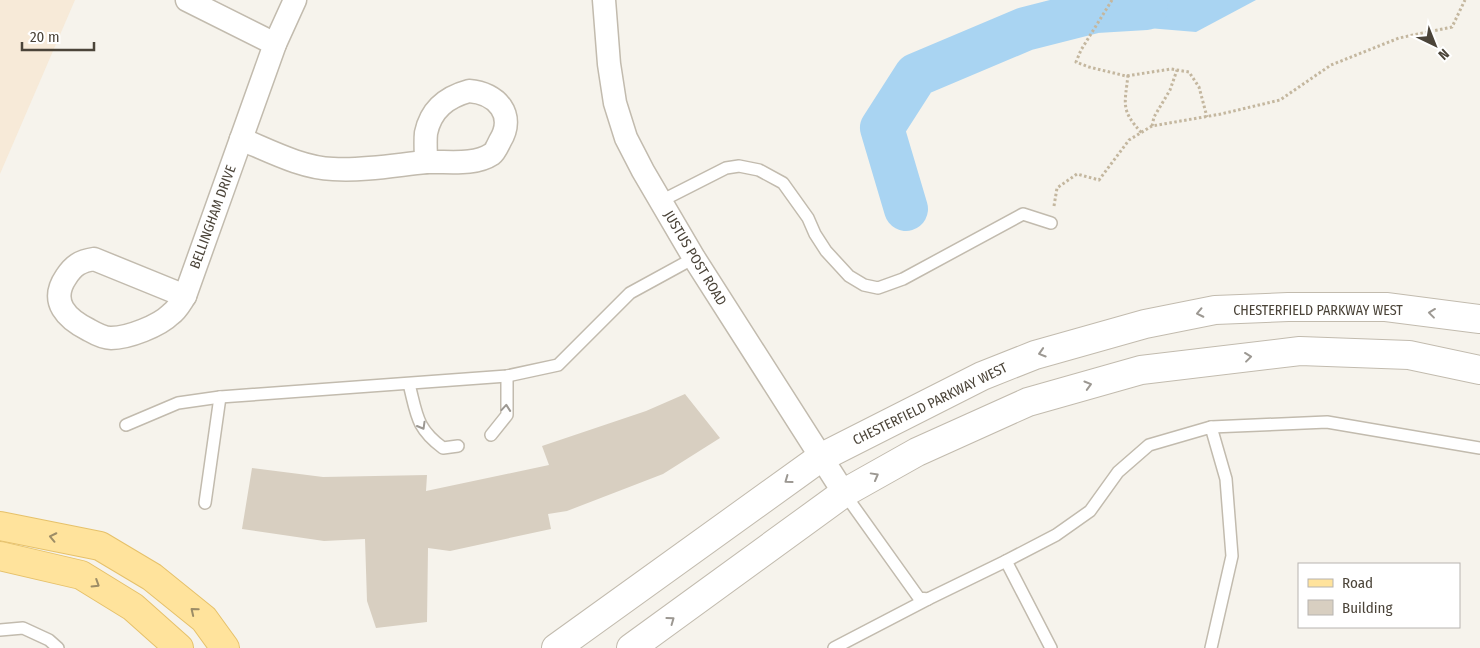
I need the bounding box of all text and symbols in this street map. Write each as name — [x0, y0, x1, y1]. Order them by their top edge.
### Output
scale bar — [22, 20, 95, 52]
north arrow — [1410, 20, 1460, 70]
text: 20 m — [30, 28, 60, 46]
text: N — [1435, 45, 1452, 63]
street label: BELLINGHAM DRIVE — [186, 162, 240, 271]
street label: JUSTUS POST ROAD — [660, 207, 730, 309]
street label: CHESTERFIELD PARKWAY WEST — [1233, 302, 1403, 319]
one-way arrow — [1195, 307, 1204, 317]
one-way arrow — [1427, 308, 1435, 319]
one-way arrow — [1039, 347, 1047, 357]
one-way arrow — [1244, 352, 1252, 363]
street label: CHESTERFIELD PARKWAY WEST — [850, 359, 1010, 449]
one-way arrow — [1084, 380, 1093, 391]
one-way arrow — [501, 403, 512, 411]
one-way arrow — [416, 421, 426, 430]
one-way arrow — [870, 472, 879, 482]
one-way arrow — [785, 474, 794, 483]
one-way arrow — [49, 532, 57, 542]
legend — [1298, 563, 1460, 628]
text: Road — [1342, 574, 1373, 592]
one-way arrow — [91, 578, 100, 588]
text: Building — [1342, 599, 1393, 617]
one-way arrow — [191, 608, 200, 616]
one-way arrow — [665, 617, 675, 626]

